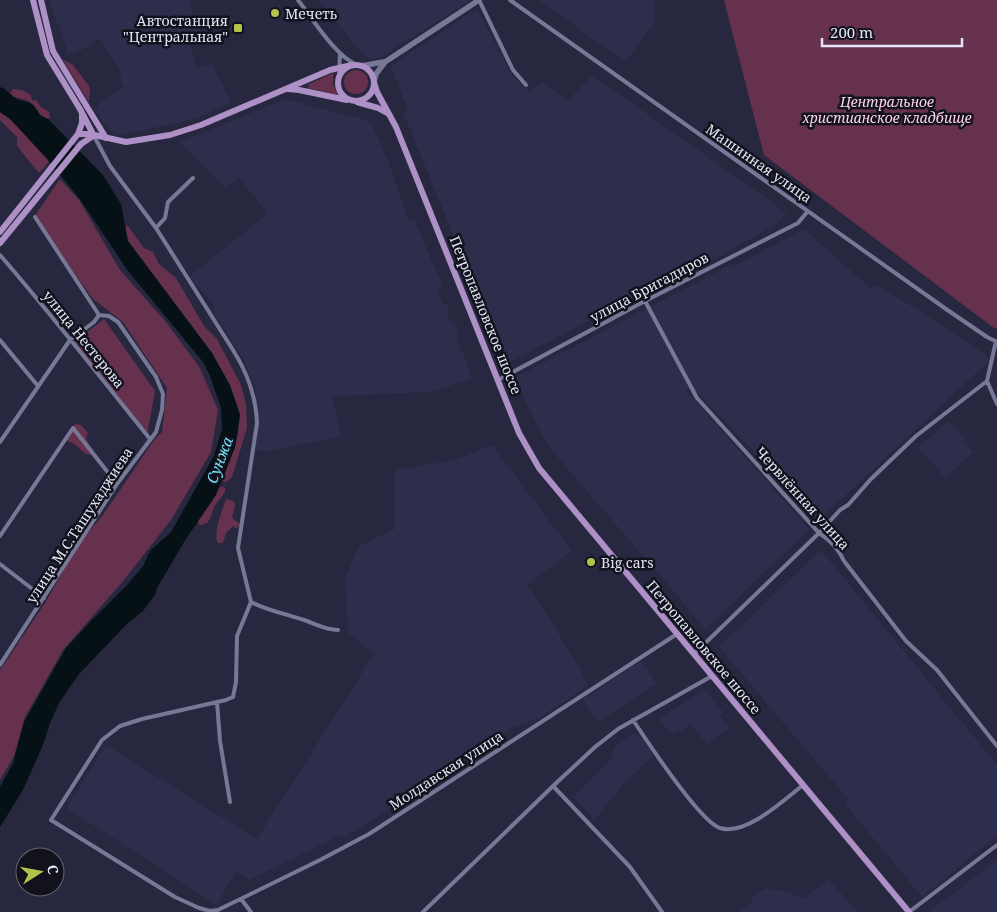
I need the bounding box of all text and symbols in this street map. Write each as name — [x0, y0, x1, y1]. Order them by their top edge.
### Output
place label: Мечеть — [285, 4, 338, 23]
marker: Мечеть — [269, 7, 281, 19]
place label: Автостанция "Центральная" — [123, 11, 228, 46]
scale bar — [822, 15, 962, 47]
marker: Автостанция "Центральная" — [232, 22, 244, 34]
text: 200 m — [830, 22, 873, 42]
park label: Центральное христианское кладбище — [801, 92, 972, 127]
street label: Машинная улица — [702, 119, 816, 207]
street label: Петропавловское шоссе — [445, 233, 527, 397]
street label: улица Бригадиров — [586, 248, 712, 326]
street label: улица Нестерова — [39, 286, 129, 392]
water label: Сунжа — [201, 433, 237, 486]
street label: Червлённая улица — [752, 442, 854, 554]
street label: улица М.С.Ташухаджиева — [21, 443, 137, 607]
place label: Big cars — [601, 553, 654, 572]
marker: Big cars — [585, 556, 597, 568]
street label: Петропавловское шоссе — [642, 576, 766, 718]
street label: Молдавская улица — [385, 726, 507, 814]
north arrow — [15, 847, 65, 897]
text: С — [43, 863, 63, 876]

